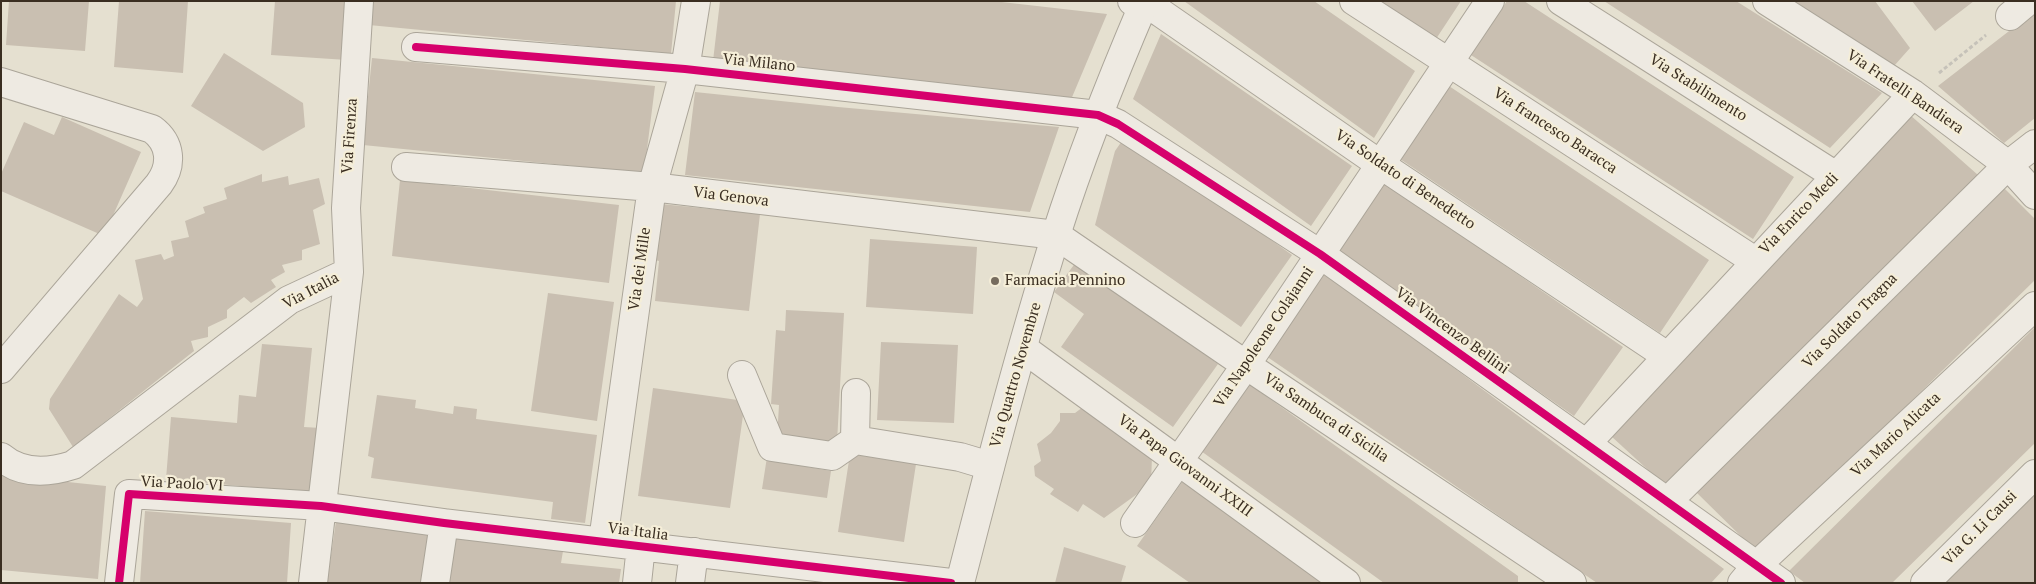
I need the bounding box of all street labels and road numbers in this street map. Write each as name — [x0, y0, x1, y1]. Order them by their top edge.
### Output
street label: Via Fratelli Bandiera — [1843, 46, 1967, 138]
street label: Via Milano — [722, 50, 796, 76]
street label: Via Stabilimento — [1646, 51, 1750, 125]
street label: Via francesco Baracca — [1490, 84, 1620, 178]
street label: Via Firenza — [338, 98, 362, 174]
street label: Via Soldato di Benedetto — [1331, 126, 1479, 234]
street label: Via Enrico Medi — [1756, 170, 1842, 258]
street label: Via Genova — [692, 183, 770, 211]
street label: Via dei Mille — [625, 226, 655, 312]
street label: Via Napoleone Colajanni — [1210, 263, 1318, 411]
street label: Via Italia — [280, 269, 342, 313]
street label: Via Soldato Tragna — [1799, 270, 1901, 372]
street label: Via Vincenzo Bellini — [1392, 284, 1512, 378]
street label: Via Quattro Novembre — [987, 300, 1045, 450]
street label: Via Sambuca di Sicilia — [1260, 370, 1392, 466]
street label: Via Mario Alicata — [1848, 389, 1944, 481]
street label: Via Papa Giovanni XXIII — [1114, 411, 1256, 521]
street label: Via Paolo VI — [140, 473, 224, 495]
street label: Via G. Li Causi — [1939, 487, 2021, 569]
street label: Via Italia — [607, 519, 669, 545]

